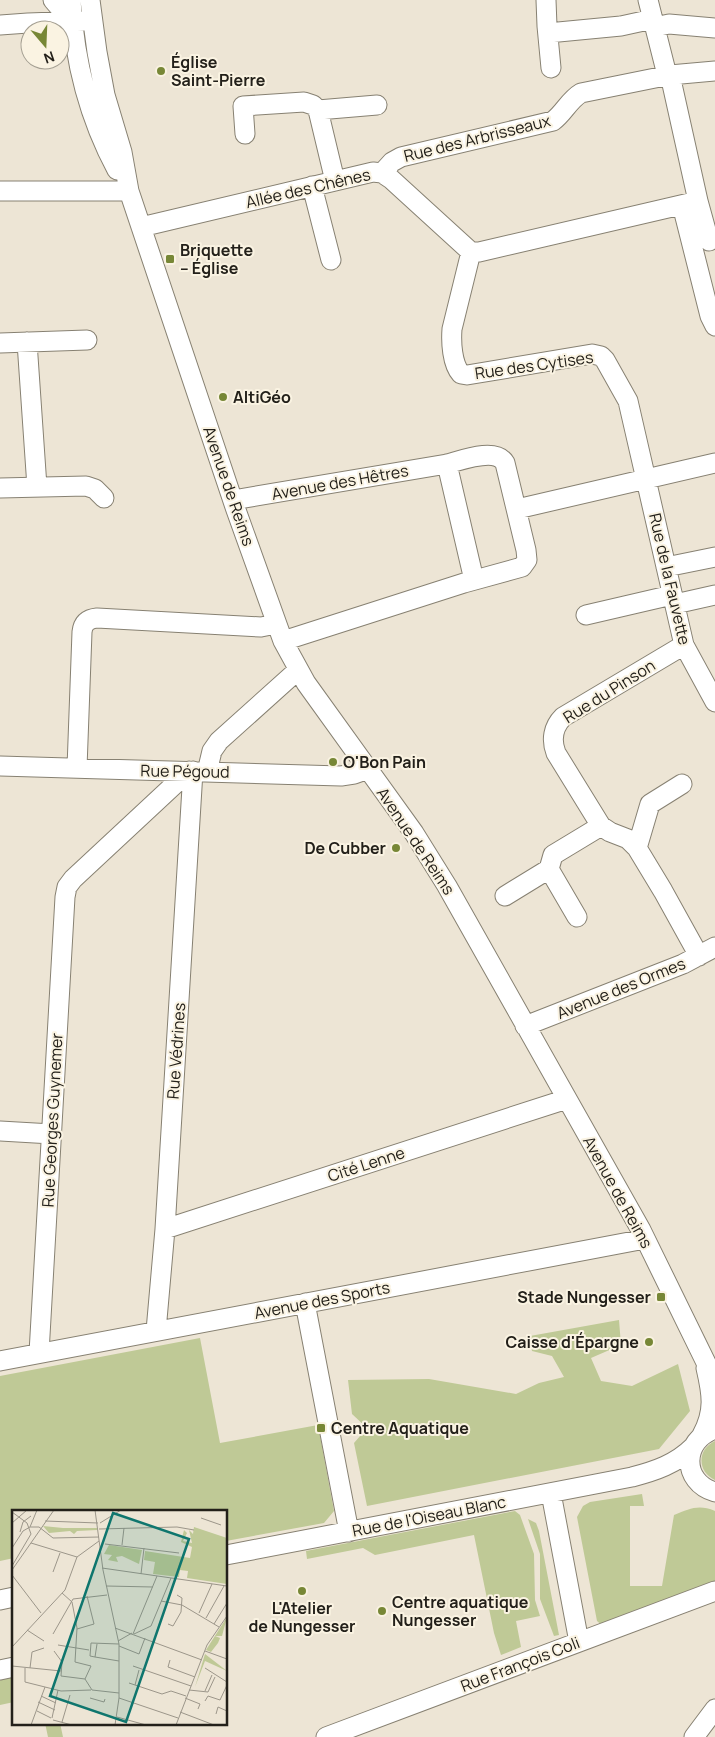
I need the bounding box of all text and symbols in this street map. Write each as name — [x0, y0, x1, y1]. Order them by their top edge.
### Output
north arrow — [20, 20, 70, 70]
text: N — [42, 47, 57, 68]
place label: Église Saint-Pierre — [171, 51, 266, 91]
marker: Église Saint-Pierre — [155, 65, 167, 77]
street label: Rue des Arbrisseaux — [401, 109, 553, 167]
street label: Allée des Chênes — [244, 163, 372, 213]
place label: Briquette – Église — [180, 239, 253, 279]
marker: Briquette – Église — [164, 253, 176, 265]
street label: Rue des Cytises — [473, 346, 595, 384]
place label: AltiGéo — [233, 386, 291, 408]
marker: AltiGéo — [217, 391, 229, 403]
street label: Avenue de Reims — [198, 423, 260, 549]
street label: Avenue des Hêtres — [270, 459, 410, 505]
street label: Rue de la Fauvette — [644, 511, 696, 647]
street label: Rue du Pinson — [559, 654, 659, 728]
place label: O'Bon Pain — [343, 751, 426, 773]
marker: O'Bon Pain — [327, 756, 339, 768]
street label: Rue Pégoud — [140, 759, 230, 783]
street label: Avenue de Reims — [372, 783, 460, 899]
place label: De Cubber — [304, 837, 386, 859]
marker: De Cubber — [390, 842, 402, 854]
street label: Avenue des Ormes — [553, 952, 689, 1024]
street label: Rue Védrines — [162, 1002, 190, 1100]
street label: Rue Georges Guynemer — [36, 1032, 68, 1208]
street label: Avenue de Reims — [578, 1132, 658, 1252]
street label: Cité Lenne — [325, 1141, 407, 1187]
street label: Avenue des Sports — [252, 1276, 392, 1324]
place label: Stade Nungesser — [517, 1286, 651, 1308]
marker: Stade Nungesser — [655, 1291, 667, 1303]
place label: Caisse d'Épargne — [505, 1331, 639, 1353]
marker: Caisse d'Épargne — [643, 1336, 655, 1348]
place label: Centre Aquatique — [331, 1417, 469, 1439]
marker: Centre Aquatique — [315, 1422, 327, 1434]
street label: Rue de l'Oiseau Blanc — [350, 1490, 508, 1542]
inset map — [12, 1510, 228, 1724]
marker: L'Atelier de Nungesser — [296, 1585, 308, 1597]
place label: Centre aquatique Nungesser — [392, 1591, 529, 1631]
place label: L'Atelier de Nungesser — [248, 1597, 356, 1637]
marker: Centre aquatique Nungesser — [376, 1605, 388, 1617]
street label: Rue François Coli — [457, 1631, 583, 1697]

